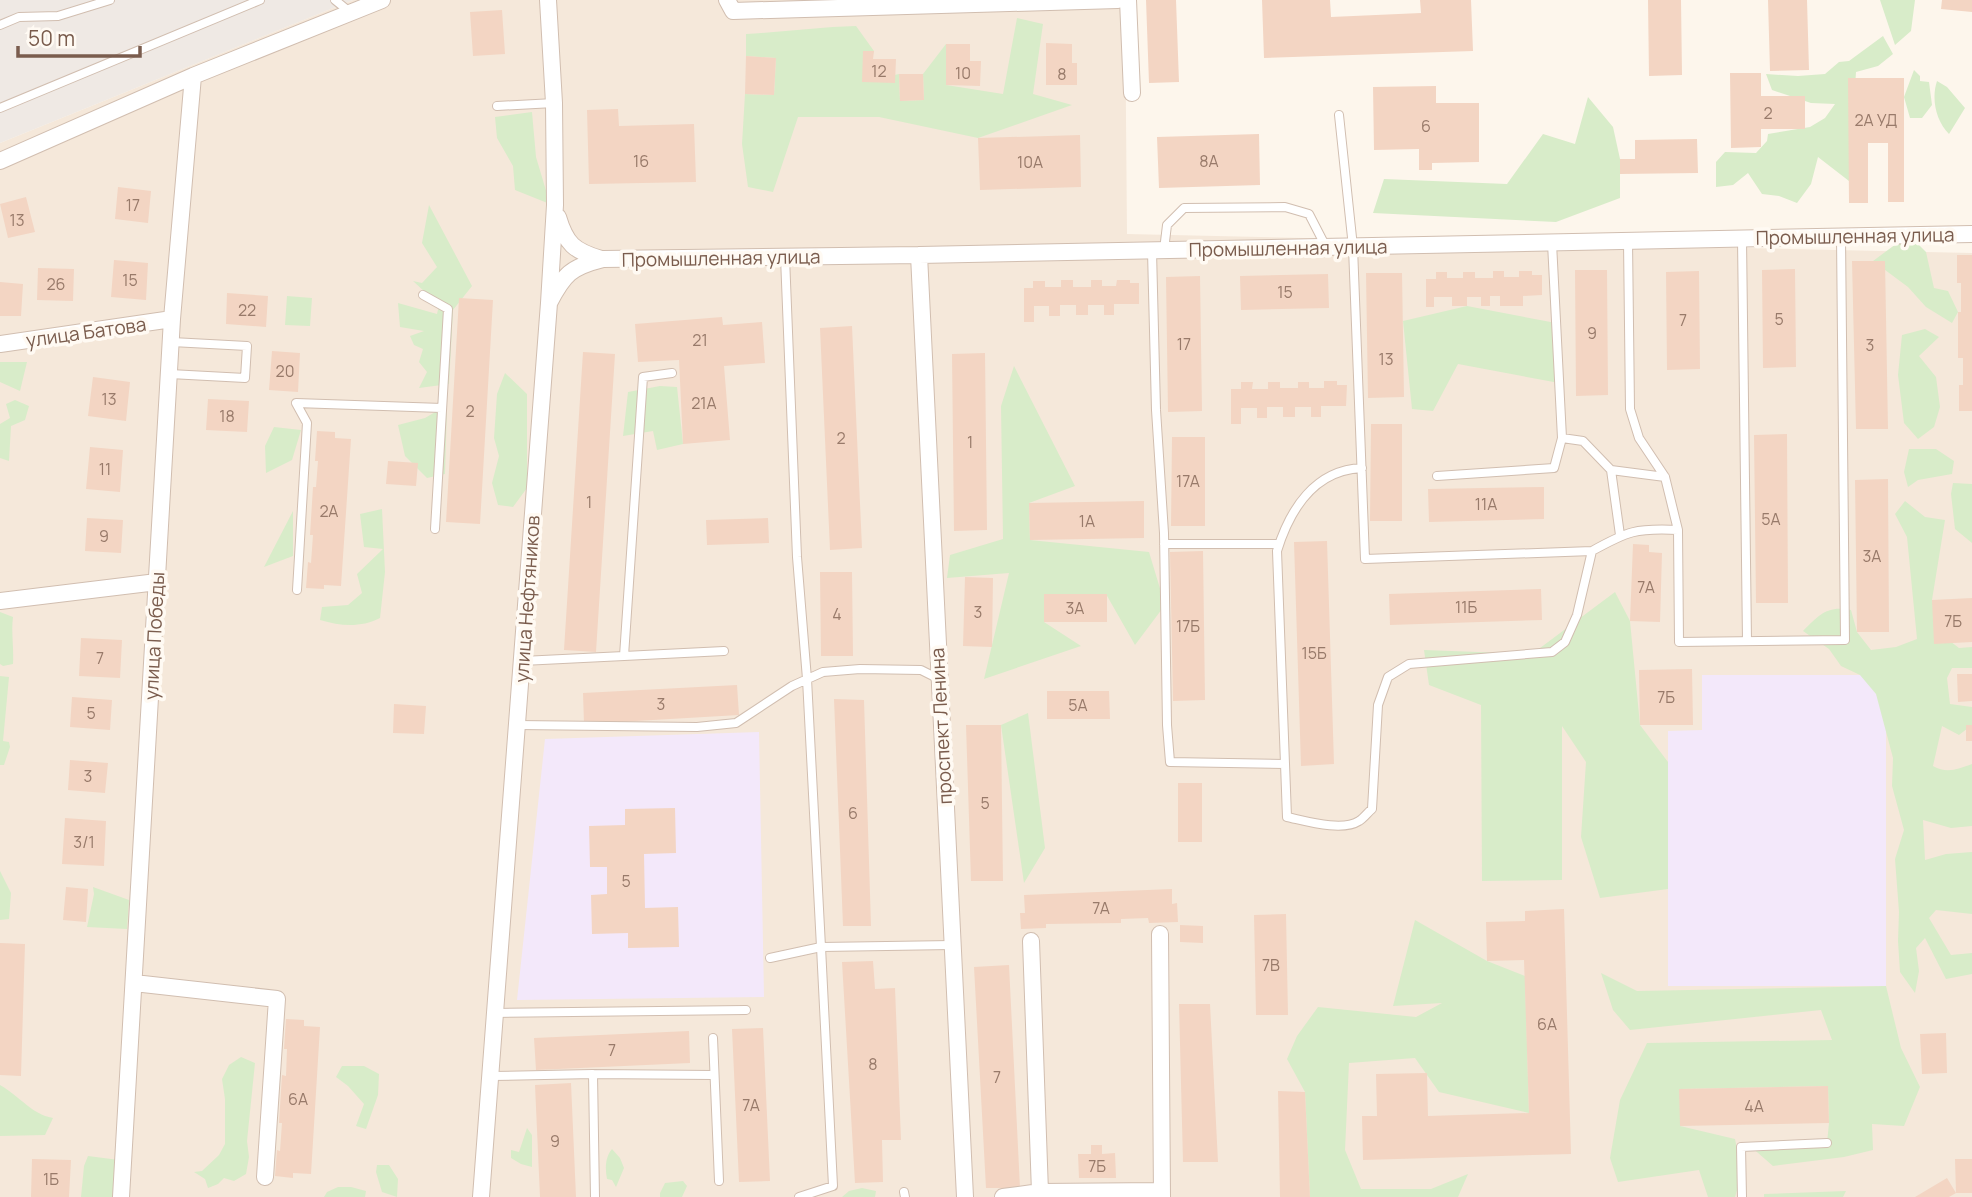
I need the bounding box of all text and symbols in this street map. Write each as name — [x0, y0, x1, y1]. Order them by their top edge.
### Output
scale bar — [18, 14, 140, 58]
text: 50 m — [28, 24, 75, 52]
house number: 12 — [871, 60, 887, 82]
house number: 10 — [955, 62, 971, 84]
house number: 8 — [1057, 63, 1067, 85]
house number: 2 — [1763, 102, 1773, 124]
house number: 2А УД — [1855, 109, 1898, 131]
house number: 6 — [1421, 115, 1431, 137]
house number: 16 — [633, 150, 649, 172]
house number: 8А — [1199, 150, 1219, 172]
house number: 10А — [1017, 151, 1043, 173]
house number: 17 — [126, 194, 140, 216]
house number: 13 — [9, 209, 25, 231]
street label: Промышленная улица — [1755, 221, 1955, 251]
street label: Промышленная улица — [1188, 233, 1388, 263]
street label: Промышленная улица — [621, 243, 821, 273]
house number: 15 — [122, 269, 138, 291]
house number: 26 — [46, 273, 66, 295]
house number: 15 — [1277, 281, 1293, 303]
house number: 22 — [238, 299, 256, 321]
house number: 5 — [1774, 308, 1784, 330]
house number: 7 — [1679, 309, 1687, 331]
street label: улица Батова — [24, 311, 148, 353]
house number: 9 — [1587, 322, 1597, 344]
house number: 21 — [692, 329, 708, 351]
house number: 17 — [1177, 333, 1191, 355]
house number: 3 — [1866, 334, 1874, 356]
house number: 13 — [1378, 348, 1394, 370]
house number: 20 — [276, 360, 294, 382]
house number: 13 — [101, 388, 117, 410]
house number: 21А — [691, 392, 717, 414]
house number: 2 — [465, 400, 475, 422]
house number: 18 — [219, 405, 235, 427]
house number: 2 — [836, 427, 846, 449]
house number: 1 — [967, 431, 973, 453]
house number: 11 — [99, 458, 111, 480]
house number: 17А — [1176, 470, 1200, 492]
house number: 1 — [586, 491, 592, 513]
house number: 11А — [1475, 493, 1497, 515]
house number: 2А — [320, 500, 338, 522]
house number: 5А — [1761, 508, 1781, 530]
house number: 1А — [1079, 510, 1095, 532]
street label: улица Нефтяников — [508, 515, 546, 683]
house number: 9 — [99, 525, 109, 547]
house number: 3А — [1863, 545, 1881, 567]
street label: улица Победы — [138, 571, 170, 701]
house number: 7А — [1637, 576, 1655, 598]
house number: 11Б — [1455, 596, 1477, 618]
house number: 3А — [1066, 597, 1084, 619]
house number: 3 — [974, 601, 982, 623]
house number: 4 — [832, 603, 842, 625]
house number: 7Б — [1944, 610, 1962, 632]
house number: 17Б — [1176, 615, 1200, 637]
house number: 15Б — [1301, 642, 1327, 664]
house number: 7 — [96, 647, 104, 669]
street label: проспект Ленина — [924, 647, 958, 805]
house number: 7Б — [1657, 686, 1675, 708]
house number: 3 — [657, 693, 665, 715]
house number: 5А — [1068, 694, 1088, 716]
house number: 5 — [86, 702, 96, 724]
house number: 3 — [84, 765, 92, 787]
house number: 5 — [980, 792, 990, 814]
house number: 6 — [848, 802, 858, 824]
house number: 3/1 — [73, 831, 95, 853]
house number: 5 — [621, 870, 631, 892]
house number: 7А — [1092, 897, 1110, 919]
house number: 7В — [1262, 954, 1280, 976]
house number: 6А — [1537, 1013, 1557, 1035]
house number: 7 — [608, 1039, 616, 1061]
house number: 8 — [868, 1053, 878, 1075]
house number: 7 — [993, 1066, 1001, 1088]
house number: 6А — [288, 1088, 308, 1110]
house number: 7А — [742, 1094, 760, 1116]
house number: 4А — [1744, 1095, 1764, 1117]
house number: 9 — [550, 1130, 560, 1152]
house number: 7Б — [1088, 1155, 1106, 1177]
house number: 1Б — [43, 1168, 59, 1190]

